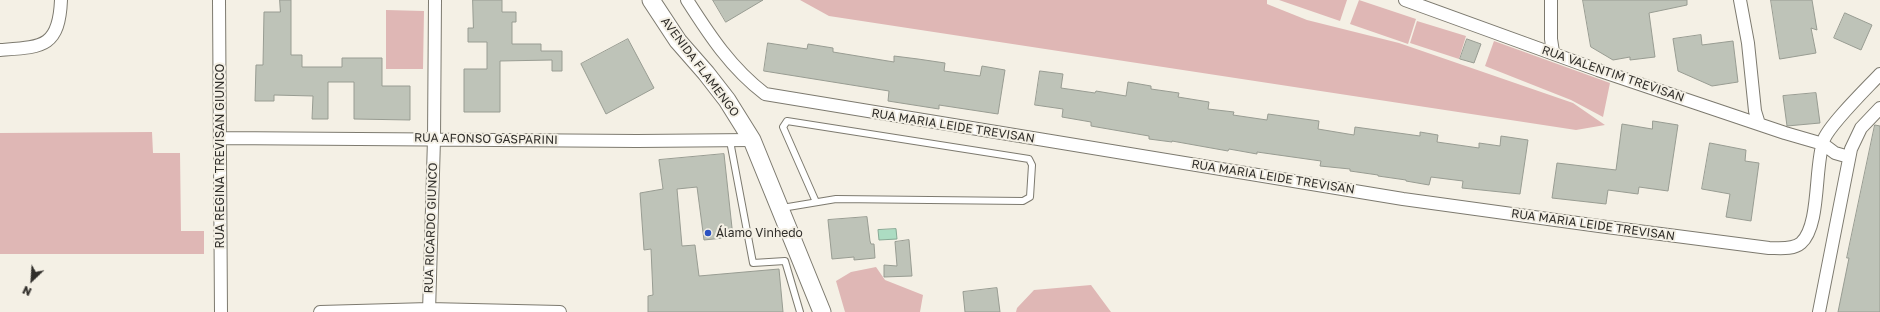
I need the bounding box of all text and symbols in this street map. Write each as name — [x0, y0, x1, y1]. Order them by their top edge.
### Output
street label: AVENIDA FLAMENGO — [658, 14, 742, 120]
street label: RUA VALENTIM TREVISAN — [1540, 43, 1686, 105]
street label: RUA REGINA TREVISAN GIUNCO — [213, 63, 227, 249]
street label: RUA MARIA LEIDE TREVISAN — [870, 106, 1036, 146]
street label: RUA AFONSO GASPARINI — [414, 131, 558, 147]
street label: RUA MARIA LEIDE TREVISAN — [1190, 157, 1356, 197]
street label: RUA RICARDO GIUNCO — [422, 162, 440, 294]
street label: RUA MARIA LEIDE TREVISAN — [1510, 206, 1676, 244]
place label: Álamo Vinhedo — [716, 226, 803, 240]
marker: Álamo Vinhedo — [703, 228, 713, 238]
north arrow — [12, 260, 52, 300]
text: N — [20, 284, 33, 299]

